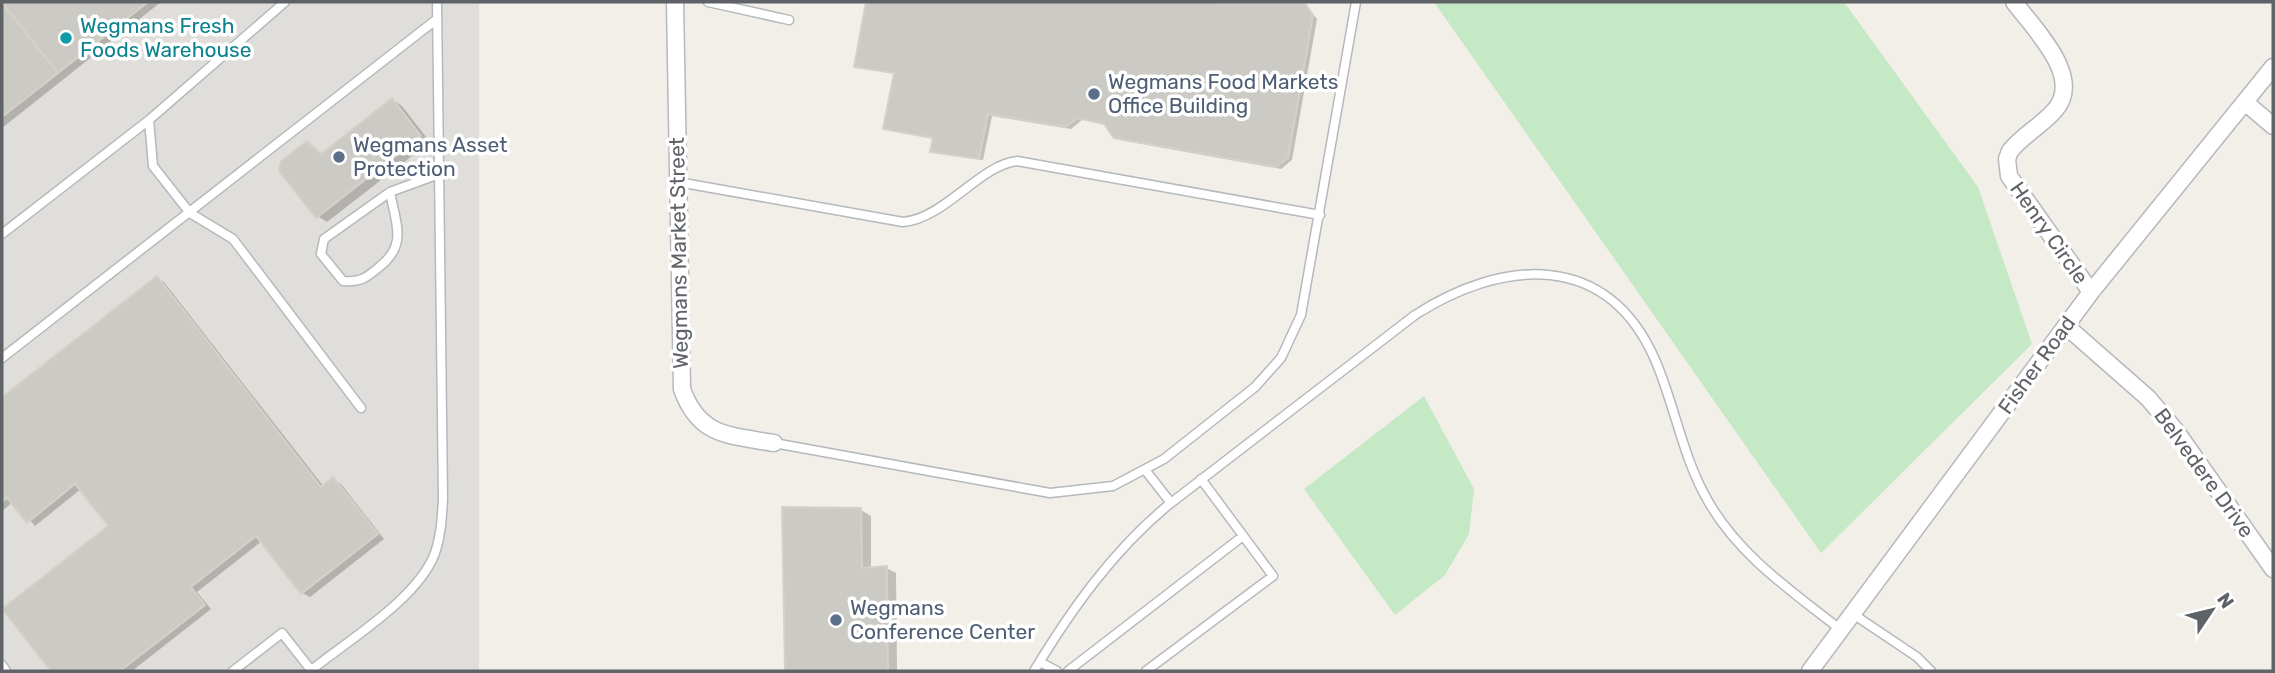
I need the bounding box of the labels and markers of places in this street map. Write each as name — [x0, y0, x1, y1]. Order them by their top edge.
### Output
place label: Wegmans Fresh Foods Warehouse — [80, 13, 252, 62]
marker: Wegmans Fresh Foods Warehouse — [58, 30, 74, 46]
place label: Wegmans Food Markets Office Building — [1108, 69, 1338, 118]
marker: Wegmans Food Markets Office Building — [1086, 86, 1102, 102]
place label: Wegmans Asset Protection — [353, 132, 507, 181]
marker: Wegmans Asset Protection — [331, 149, 347, 165]
place label: Wegmans Conference Center — [850, 595, 1035, 644]
marker: Wegmans Conference Center — [828, 612, 844, 628]

